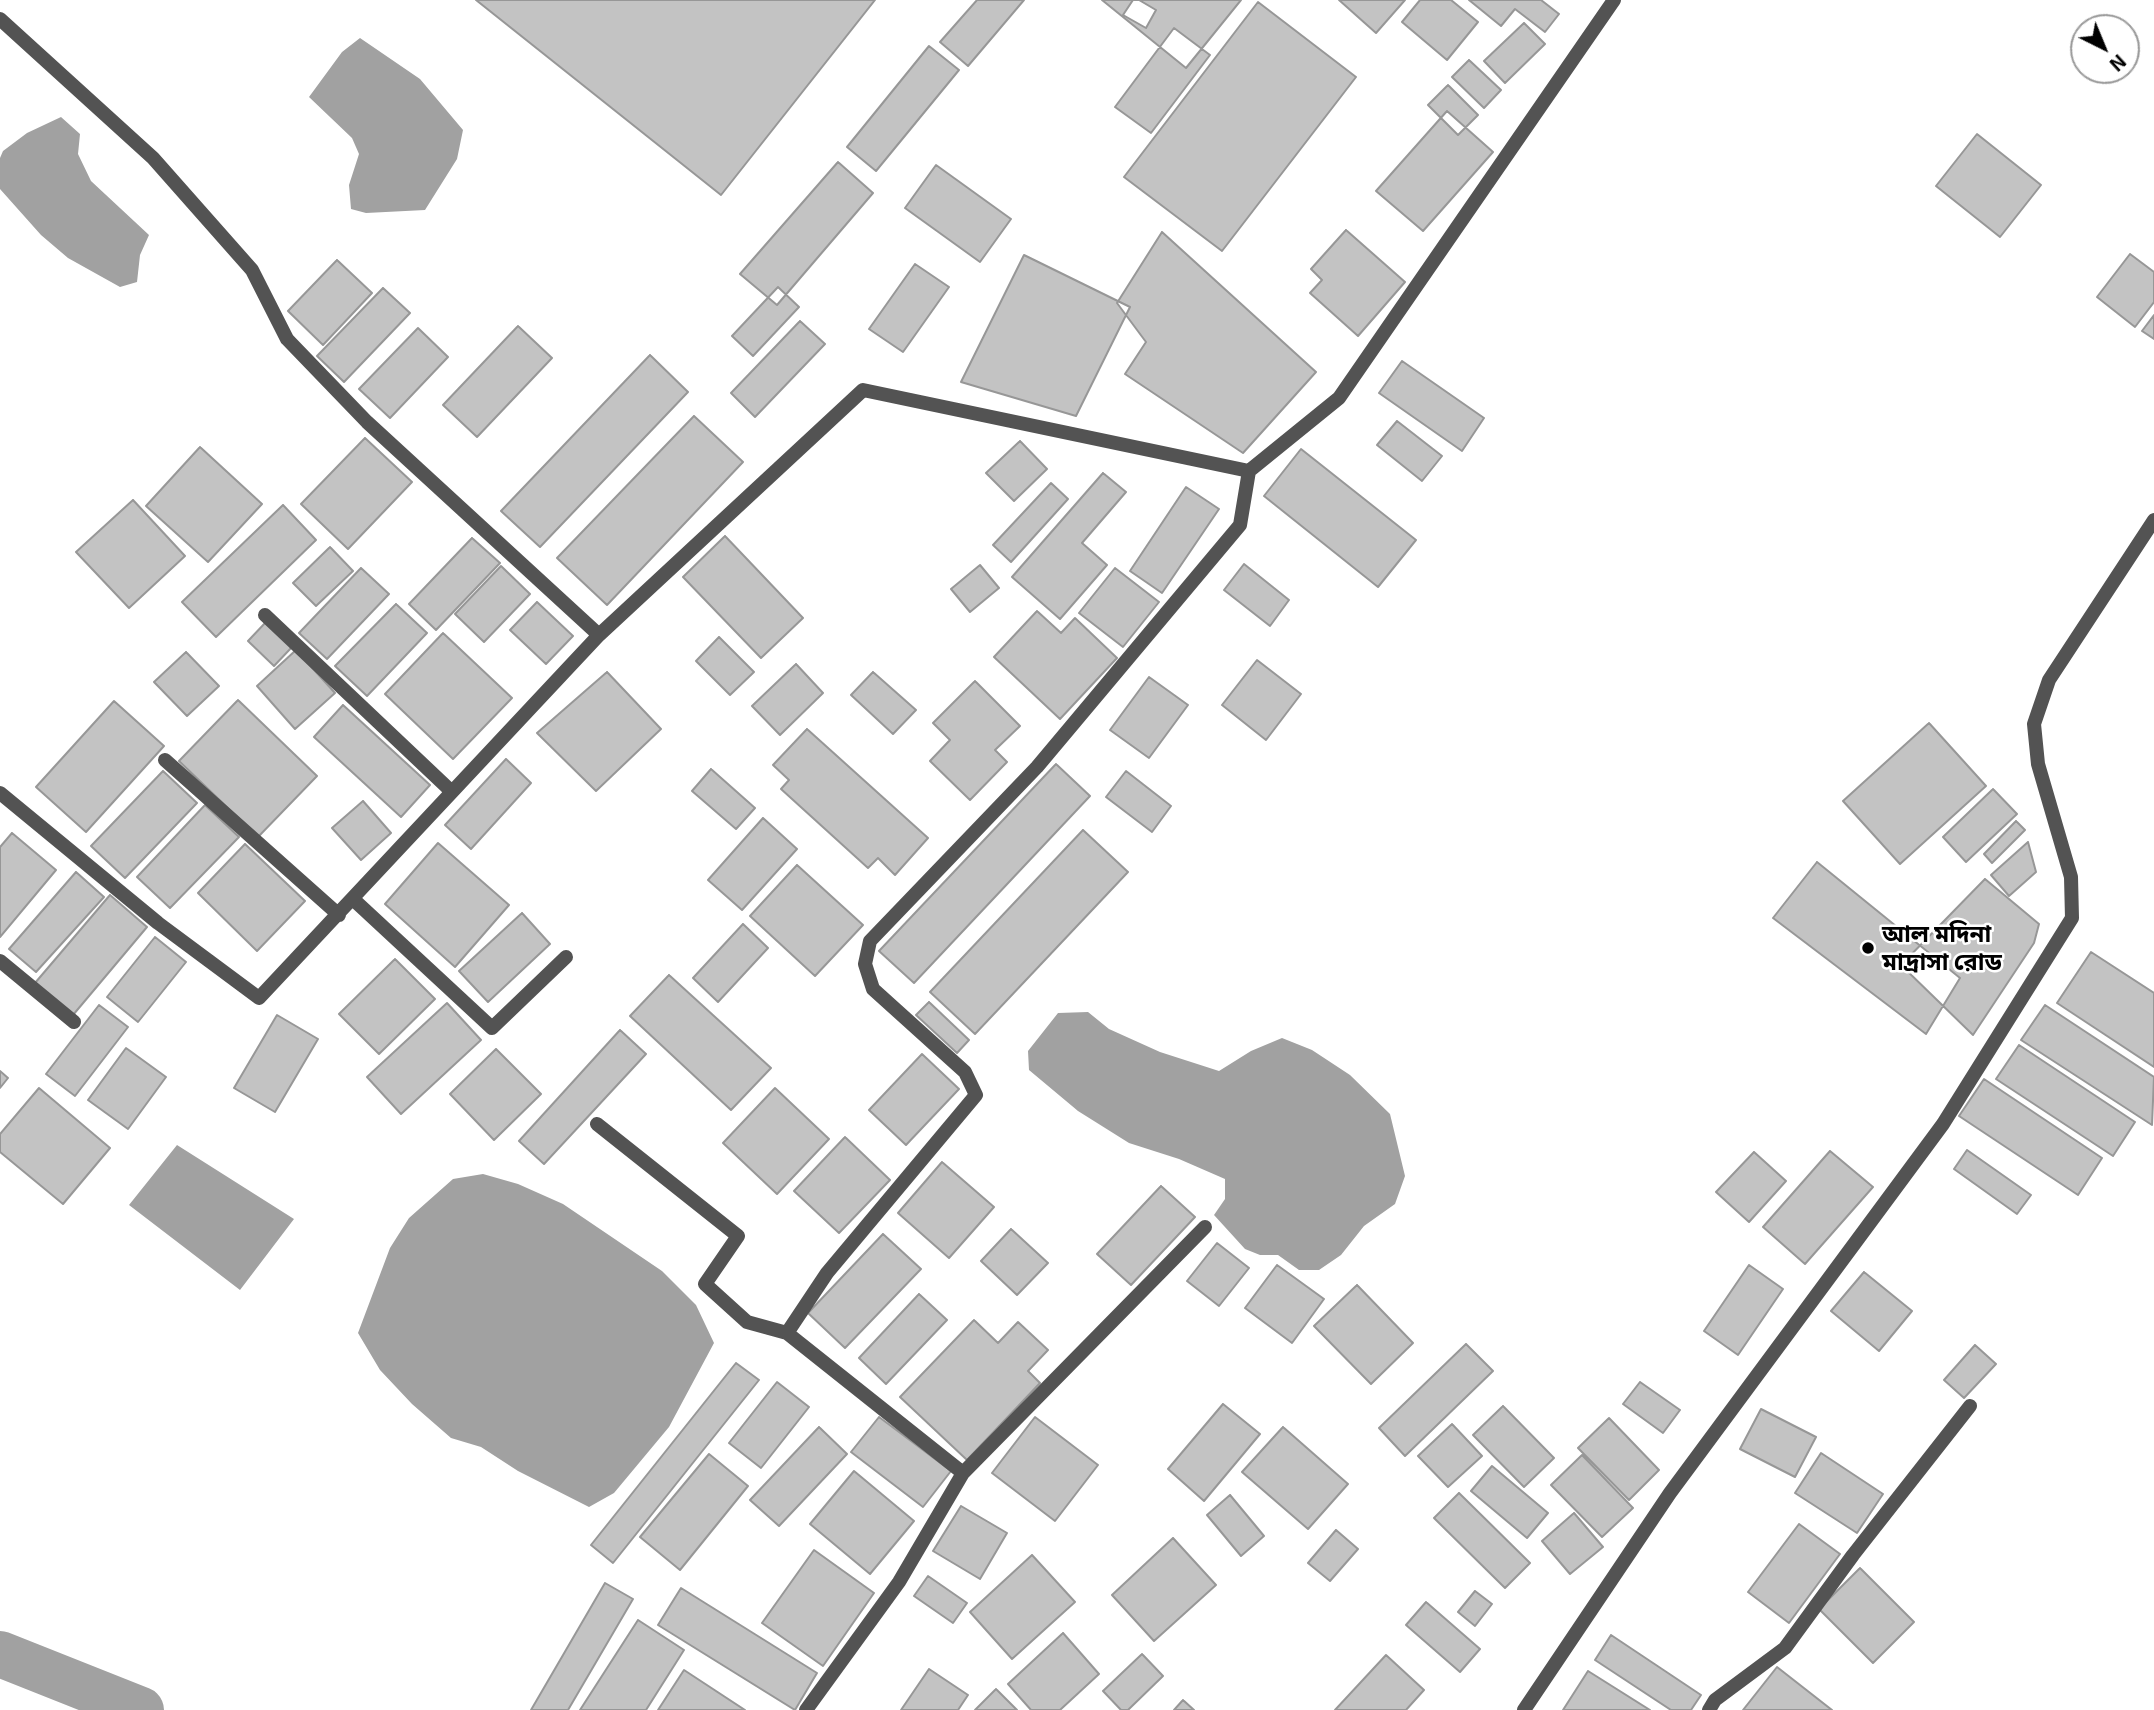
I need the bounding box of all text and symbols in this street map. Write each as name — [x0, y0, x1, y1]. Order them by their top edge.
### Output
north arrow — [2070, 14, 2140, 84]
text: N — [2105, 50, 2131, 76]
place label: আল মদিনা মাদ্রাসা রোড — [1882, 920, 2002, 976]
marker: আল মদিনা মাদ্রাসা রোড — [1860, 940, 1876, 956]

